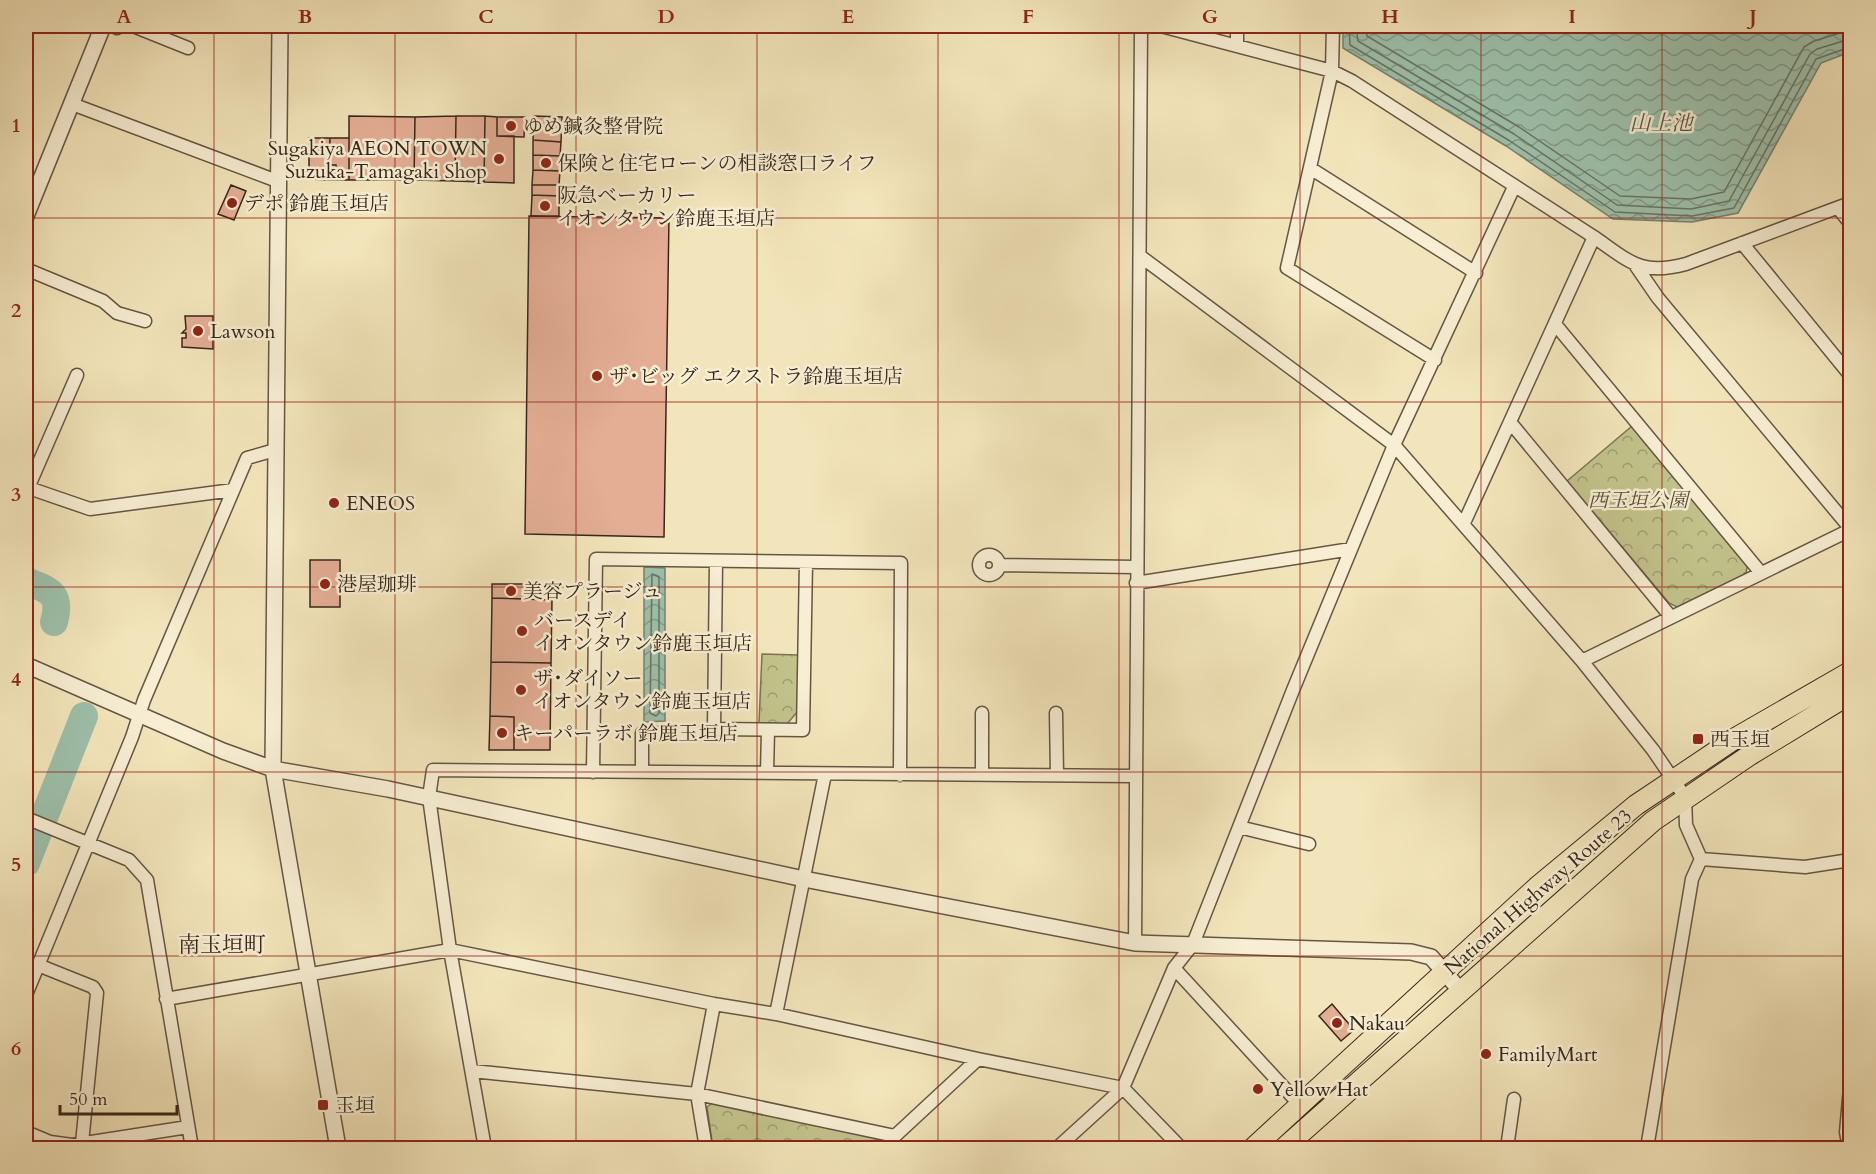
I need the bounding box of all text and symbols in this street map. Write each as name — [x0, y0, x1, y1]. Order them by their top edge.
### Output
text: A — [116, 3, 132, 30]
text: B — [298, 3, 312, 30]
text: C — [478, 3, 494, 30]
text: D — [657, 3, 675, 30]
text: E — [842, 3, 854, 30]
text: F — [1022, 3, 1034, 30]
text: G — [1202, 3, 1218, 30]
text: H — [1381, 3, 1399, 30]
text: I — [1568, 3, 1576, 30]
text: J — [1746, 3, 1757, 30]
water label: 山上池 — [1630, 109, 1694, 138]
text: 1 — [11, 112, 21, 139]
place label: ゆめ鍼灸整骨院 — [523, 113, 663, 140]
marker: ゆめ鍼灸整骨院 — [504, 119, 518, 133]
place label: Sugakiya AEON TOWN Suzuka-Tamagaki Shop — [268, 135, 487, 185]
place label: 保険と住宅ローンの相談窓口ライフ — [558, 150, 876, 177]
marker: Sugakiya AEON TOWN Suzuka-Tamagaki Shop — [492, 152, 506, 166]
marker: 保険と住宅ローンの相談窓口ライフ — [539, 156, 553, 170]
place label: 阪急ベーカリー イオンタウン鈴鹿玉垣店 — [557, 182, 776, 232]
place label: デポ 鈴鹿玉垣店 — [244, 190, 389, 217]
marker: デポ 鈴鹿玉垣店 — [225, 196, 239, 210]
marker: 阪急ベーカリー イオンタウン鈴鹿玉垣店 — [538, 199, 552, 213]
text: 2 — [11, 297, 21, 324]
place label: Lawson — [210, 318, 276, 345]
marker: Lawson — [191, 324, 205, 338]
place label: ザ･ビッグ エクストラ鈴鹿玉垣店 — [609, 363, 903, 390]
marker: ザ･ビッグ エクストラ鈴鹿玉垣店 — [590, 369, 604, 383]
text: 3 — [11, 481, 21, 508]
park label: 西玉垣公園 — [1588, 487, 1691, 514]
place label: ENEOS — [346, 490, 415, 517]
marker: ENEOS — [327, 496, 341, 510]
place label: 港屋珈琲 — [337, 571, 417, 598]
marker: 港屋珈琲 — [318, 577, 332, 591]
place label: 美容プラージュ — [523, 578, 662, 605]
marker: 美容プラージュ — [504, 584, 518, 598]
place label: バースデイ イオンタウン鈴鹿玉垣店 — [534, 607, 753, 657]
marker: バースデイ イオンタウン鈴鹿玉垣店 — [515, 624, 529, 638]
place label: ザ･ダイソー イオンタウン鈴鹿玉垣店 — [533, 665, 752, 715]
text: 4 — [11, 666, 21, 693]
marker: ザ･ダイソー イオンタウン鈴鹿玉垣店 — [514, 683, 528, 697]
place label: キーパーラボ 鈴鹿玉垣店 — [514, 720, 738, 747]
marker: キーパーラボ 鈴鹿玉垣店 — [495, 726, 509, 740]
place label: 西玉垣 — [1710, 726, 1770, 753]
marker: 西玉垣 — [1691, 732, 1705, 746]
street label: National Highway Route 23 — [1438, 803, 1638, 981]
text: 5 — [11, 851, 21, 878]
district label: 南玉垣町 — [178, 930, 266, 960]
place label: Nakau — [1349, 1010, 1405, 1037]
marker: Nakau — [1330, 1016, 1344, 1030]
text: 6 — [11, 1035, 21, 1062]
place label: FamilyMart — [1498, 1041, 1598, 1068]
marker: FamilyMart — [1479, 1047, 1493, 1061]
place label: Yellow Hat — [1270, 1076, 1369, 1103]
scale bar — [60, 1078, 177, 1116]
marker: Yellow Hat — [1251, 1082, 1265, 1096]
text: 50 m — [69, 1087, 108, 1112]
place label: 玉垣 — [335, 1092, 375, 1119]
marker: 玉垣 — [316, 1098, 330, 1112]

